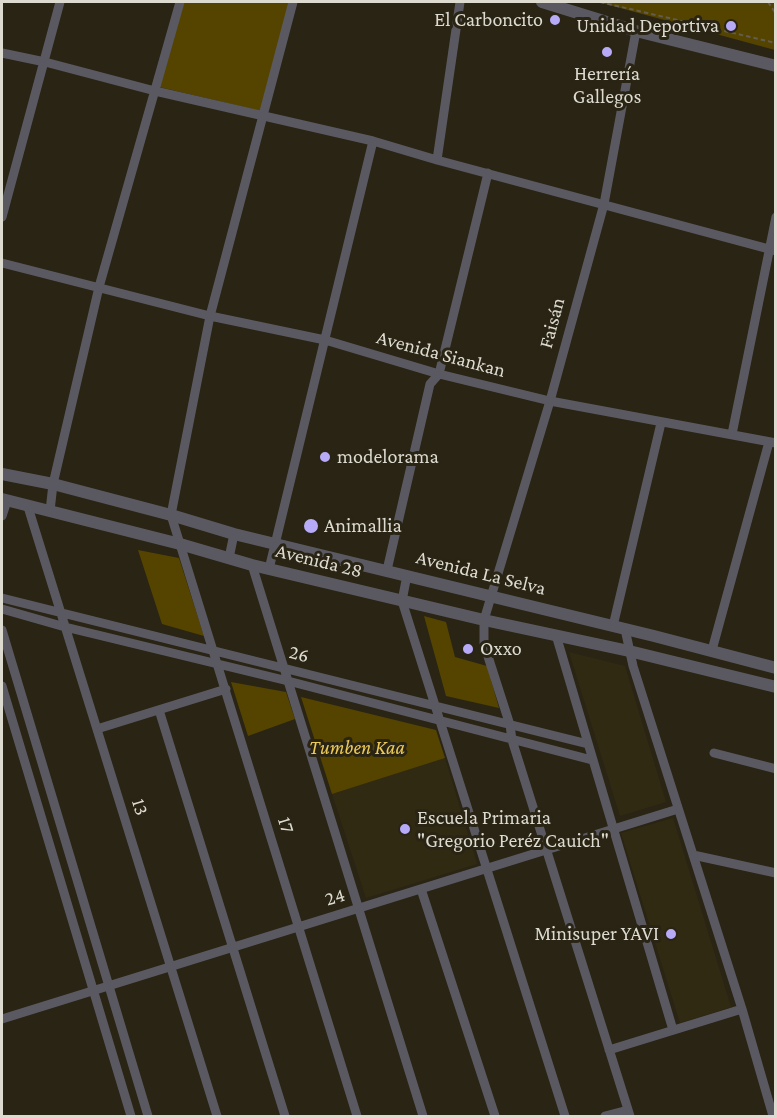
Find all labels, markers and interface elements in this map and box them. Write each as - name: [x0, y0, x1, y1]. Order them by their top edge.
- place label: El Carboncito: [434, 8, 543, 32]
- marker: El Carboncito: [548, 13, 562, 27]
- place label: Unidad Deportiva: [576, 14, 719, 38]
- marker: Unidad Deportiva: [724, 19, 738, 33]
- marker: Herrería Gallegos: [600, 45, 614, 59]
- place label: Herrería Gallegos: [573, 62, 641, 109]
- street label: Faisán: [534, 295, 570, 351]
- street label: Avenida Siankan: [374, 325, 508, 383]
- place label: modelorama: [337, 445, 439, 469]
- marker: modelorama: [318, 450, 332, 464]
- place label: Animallia: [324, 514, 402, 538]
- marker: Animallia: [302, 517, 320, 535]
- street label: Avenida 28: [273, 539, 365, 583]
- street label: Avenida La Selva: [414, 545, 548, 601]
- place label: Oxxo: [480, 637, 522, 661]
- street label: 26: [287, 640, 311, 668]
- marker: Oxxo: [461, 642, 475, 656]
- park label: Tumben Kaa: [309, 736, 405, 760]
- street label: 13: [126, 796, 154, 818]
- place label: Escuela Primaria "Gregorio Peréz Cauich": [417, 806, 609, 853]
- street label: 17: [272, 814, 300, 836]
- marker: Escuela Primaria "Gregorio Peréz Cauich": [398, 822, 412, 836]
- street label: 24: [322, 883, 348, 911]
- place label: Minisuper YAVI: [534, 922, 659, 946]
- marker: Minisuper YAVI: [664, 927, 678, 941]

